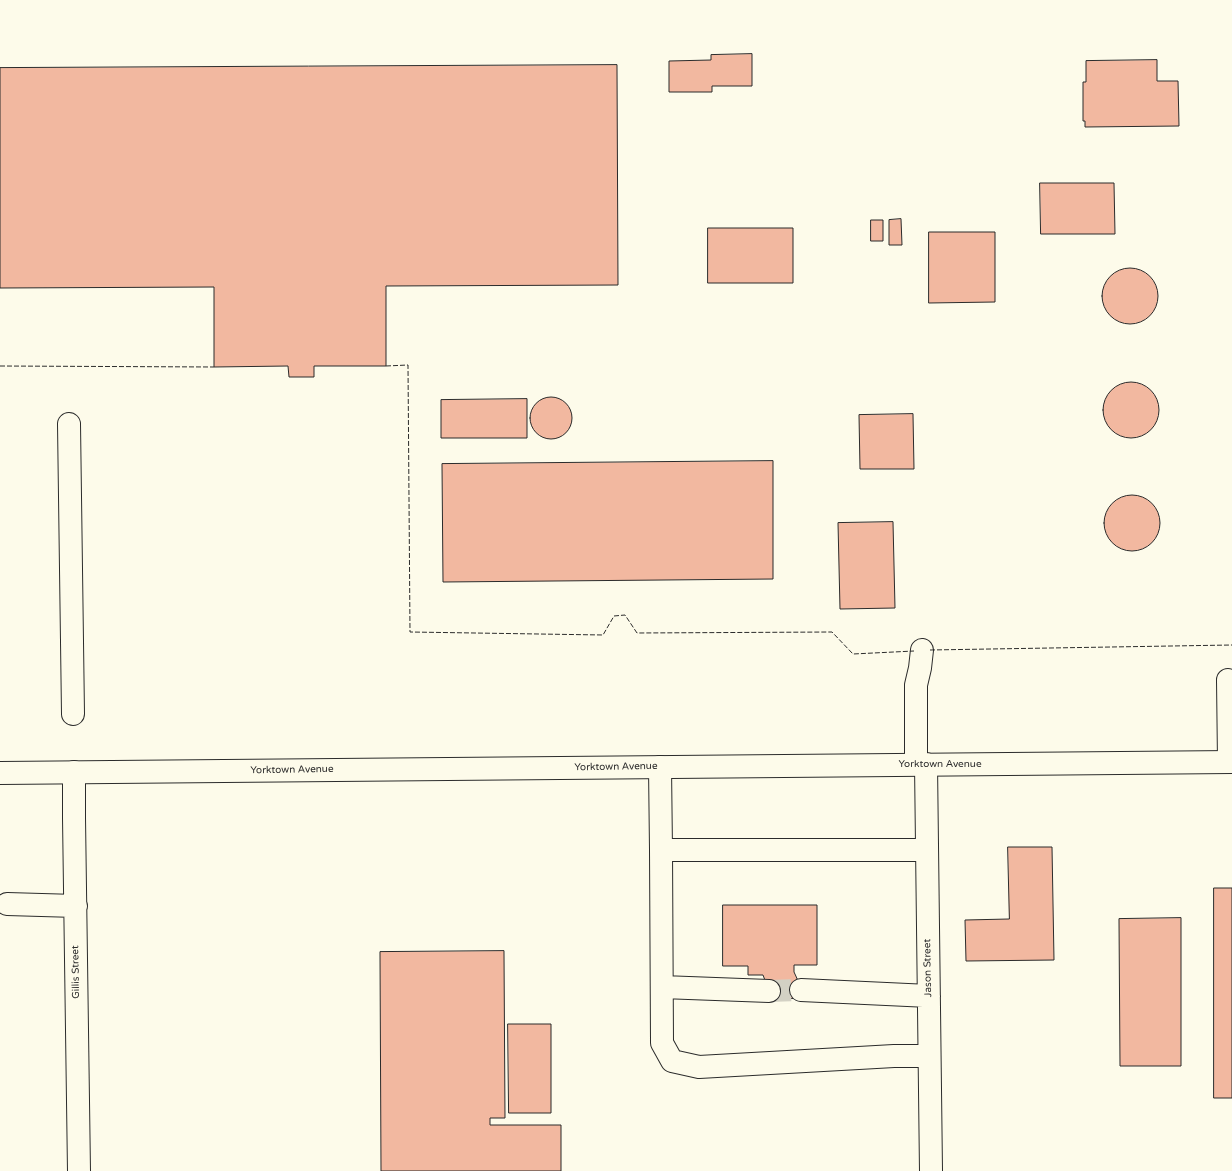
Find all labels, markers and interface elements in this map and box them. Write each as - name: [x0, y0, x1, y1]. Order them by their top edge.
- street label: Yorktown Avenue: [898, 758, 982, 770]
- street label: Yorktown Avenue: [574, 760, 658, 774]
- street label: Yorktown Avenue: [250, 763, 334, 777]
- street label: Jason Street: [921, 939, 935, 997]
- street label: Gillis Street: [70, 945, 82, 999]

